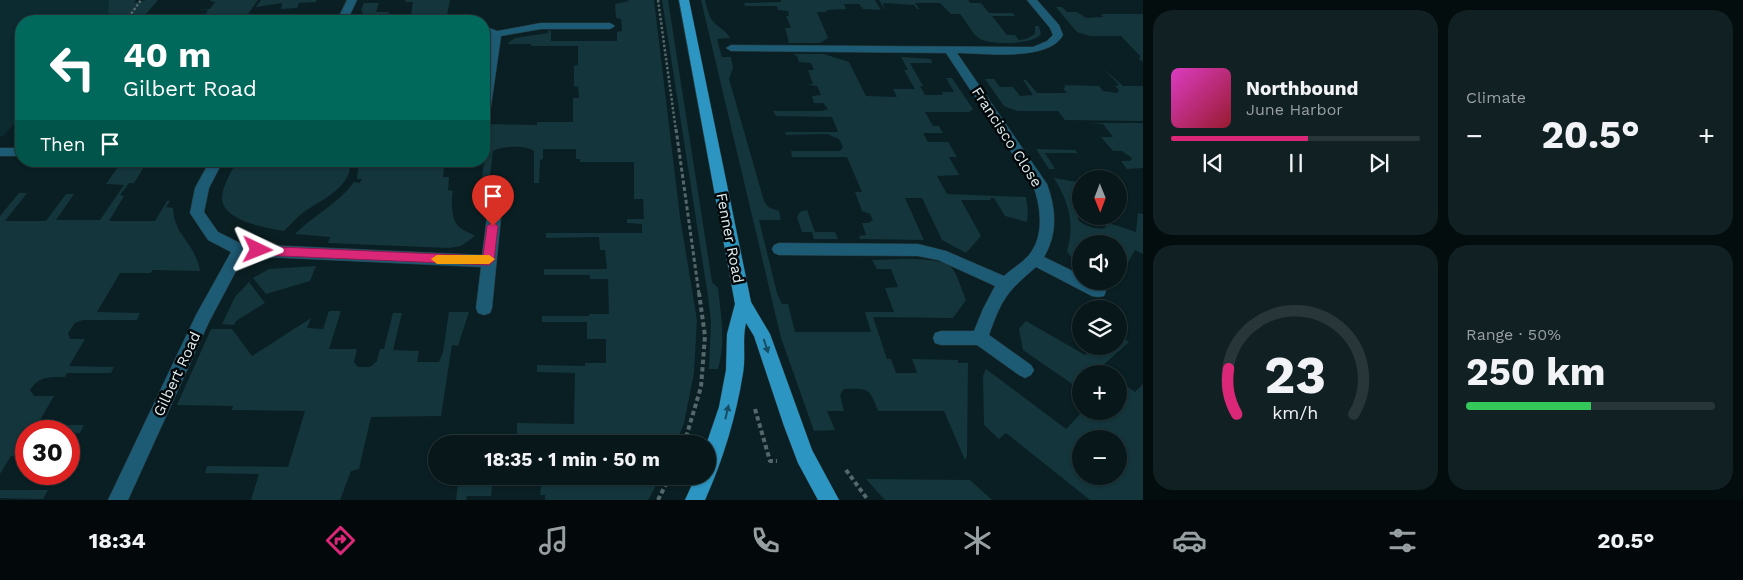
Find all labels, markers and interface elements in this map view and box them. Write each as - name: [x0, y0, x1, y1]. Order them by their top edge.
- text: 40 m: [123, 34, 211, 76]
- icon: left: [40, 35, 105, 100]
- text: Gilbert Road: [123, 76, 257, 101]
- text: Northbound: [1246, 77, 1358, 100]
- street label: Francisco Close: [968, 84, 1046, 190]
- text: Climate: [1466, 88, 1526, 107]
- text: June Harbor: [1246, 100, 1343, 119]
- text: 20.5°: [1541, 113, 1640, 157]
- text: −: [1466, 119, 1483, 152]
- text: +: [1698, 119, 1715, 152]
- icon: arrive: [96, 130, 124, 158]
- text: Then: [40, 133, 86, 156]
- icon: previous: [1199, 149, 1227, 177]
- icon: pause: [1282, 149, 1310, 177]
- icon: next: [1365, 149, 1393, 177]
- north arrow: [1072, 170, 1128, 225]
- map controls: [1072, 170, 1127, 485]
- pin: [472, 175, 514, 226]
- icon: arrive: [479, 182, 507, 210]
- street label: Fenner Road: [712, 191, 748, 285]
- position arrow: [231, 223, 283, 275]
- button: sound: [1072, 235, 1127, 290]
- button: layers: [1072, 300, 1127, 355]
- text: Range · 50%: [1466, 325, 1561, 344]
- street label: Gilbert Road: [150, 329, 204, 419]
- one-way arrow: [763, 339, 770, 354]
- text: 23: [1265, 345, 1326, 406]
- text: 250 km: [1466, 350, 1606, 394]
- button: +: [1072, 365, 1127, 420]
- text: km/h: [1272, 402, 1319, 423]
- one-way arrow: [723, 404, 731, 419]
- speed limit sign: 30: [15, 420, 80, 485]
- button: −: [1072, 430, 1127, 485]
- text: 18:35 · 1 min · 50 m: [484, 448, 660, 471]
- icon: directions: [323, 523, 358, 558]
- icon: music: [536, 523, 571, 558]
- icon: phone: [748, 523, 783, 558]
- icon: climate: [960, 523, 995, 558]
- icon: car: [1172, 523, 1207, 558]
- icon: filters: [1385, 523, 1420, 558]
- text: 18:34: [89, 528, 146, 553]
- text: 20.5°: [1597, 528, 1654, 553]

